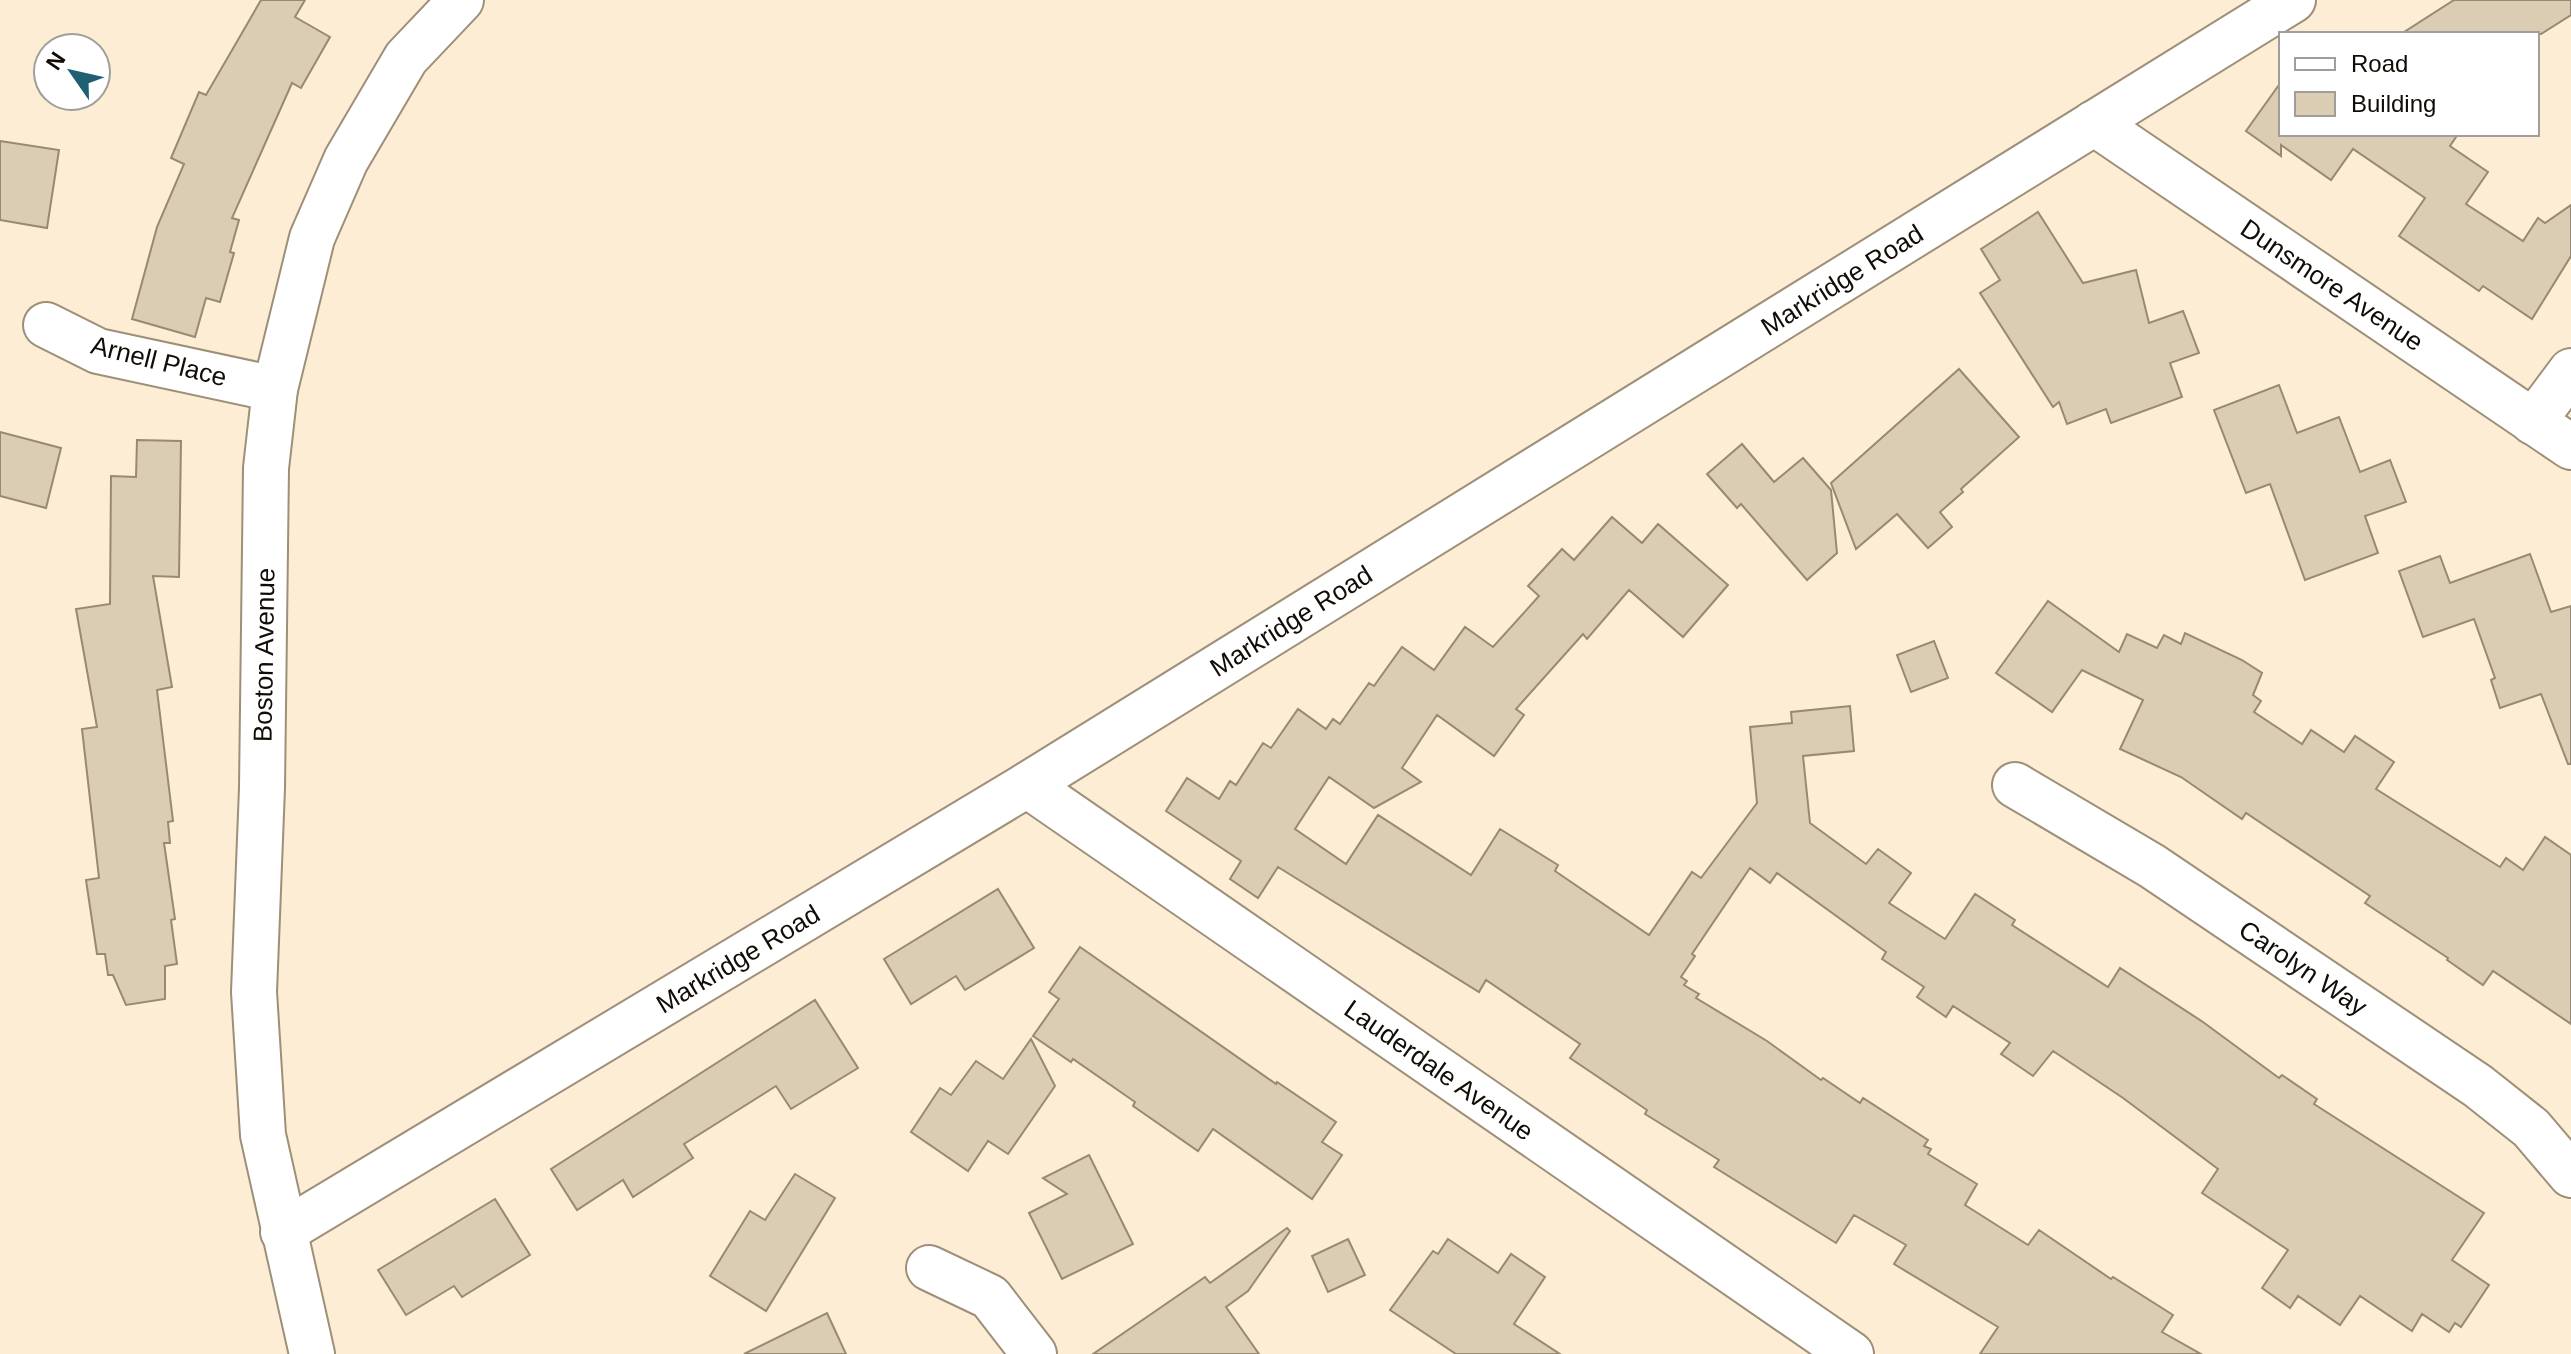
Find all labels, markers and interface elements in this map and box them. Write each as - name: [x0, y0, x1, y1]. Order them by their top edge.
- north arrow: [32, 32, 112, 112]
- legend: [2279, 32, 2539, 136]
- text: N: [41, 48, 71, 75]
- text: Road: [2351, 50, 2408, 77]
- text: Building: [2351, 90, 2436, 117]
- street label: Dunsmore Avenue: [2235, 213, 2429, 357]
- street label: Markridge Road: [1756, 218, 1928, 342]
- street label: Arnell Place: [88, 330, 230, 392]
- street label: Markridge Road: [1205, 559, 1377, 683]
- street label: Boston Avenue: [247, 568, 281, 742]
- street label: Markridge Road: [651, 899, 825, 1019]
- street label: Carolyn Way: [2233, 914, 2373, 1022]
- street label: Lauderdale Avenue: [1339, 994, 1539, 1146]

